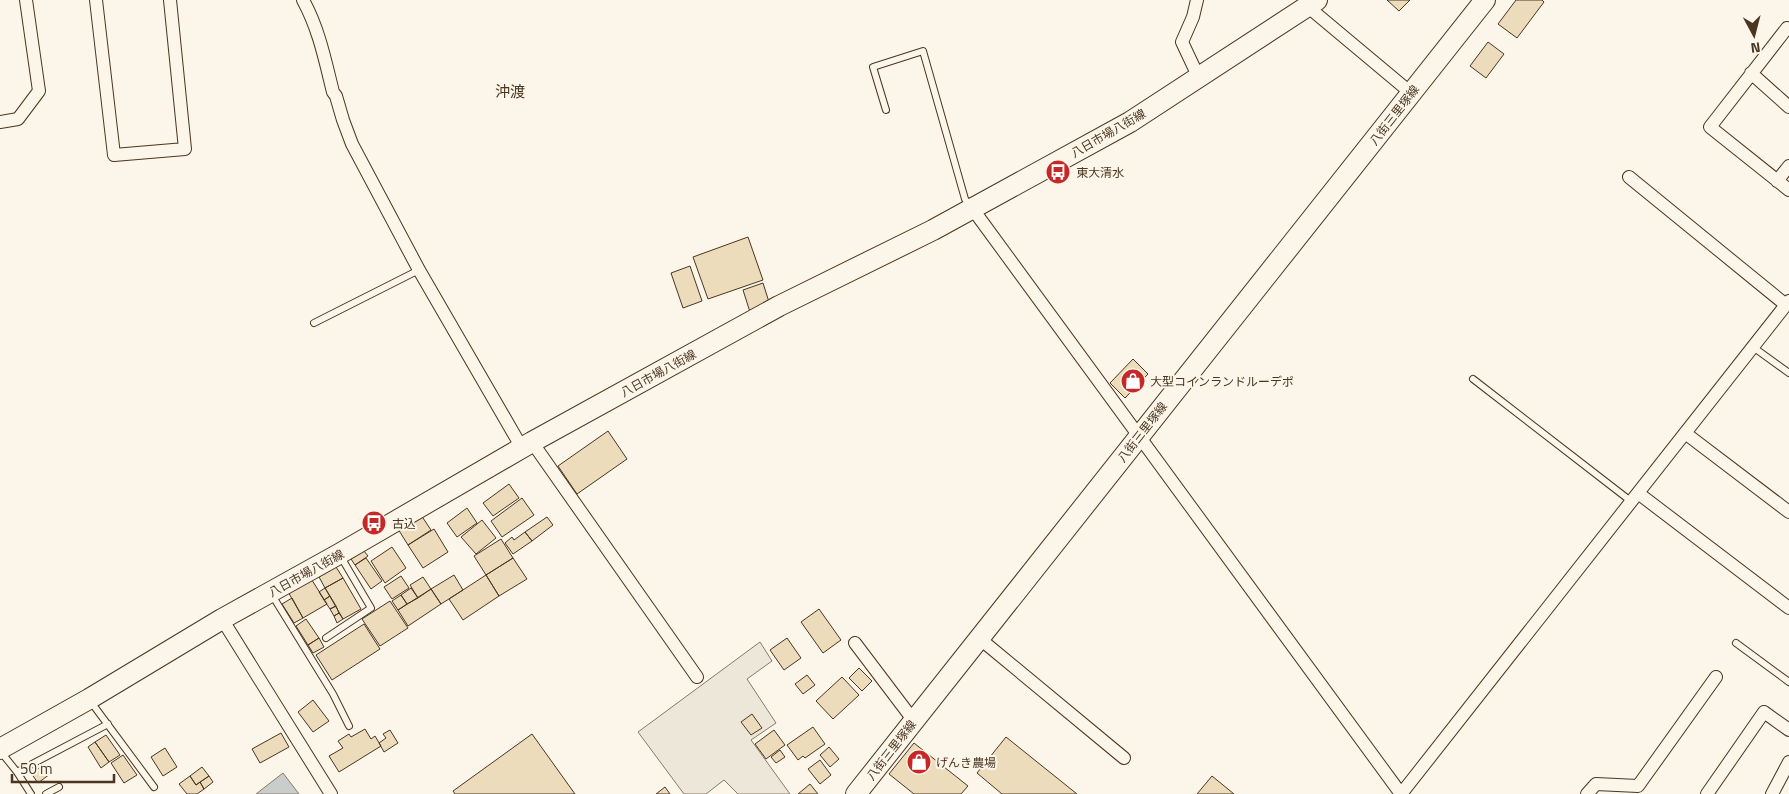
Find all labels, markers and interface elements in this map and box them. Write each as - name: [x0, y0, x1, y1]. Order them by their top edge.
- north arrow: [1729, 10, 1779, 60]
- text: N: [1750, 37, 1762, 59]
- district label: 沖渡: [495, 80, 525, 103]
- street label: 八街三里塚線: [1364, 81, 1424, 149]
- street label: 八日市場八街線: [1067, 104, 1149, 162]
- bus stop icon: 東大清水: [1045, 159, 1071, 185]
- place label: 東大清水: [1076, 163, 1124, 182]
- street label: 八日市場八街線: [617, 344, 699, 402]
- shop icon: 大型コインランドルーデポ: [1120, 368, 1146, 394]
- place label: 大型コインランドルーデポ: [1150, 372, 1294, 391]
- street label: 八街三里塚線: [1112, 398, 1172, 466]
- bus stop icon: 古込: [361, 510, 387, 536]
- place label: 古込: [392, 514, 416, 533]
- street label: 八日市場八街線: [265, 544, 347, 602]
- street label: 八街三里塚線: [861, 716, 921, 784]
- shop icon: げんき農場: [906, 749, 932, 775]
- scale bar: [12, 752, 115, 784]
- place label: げんき農場: [936, 753, 996, 772]
- text: 50 m: [20, 757, 53, 780]

